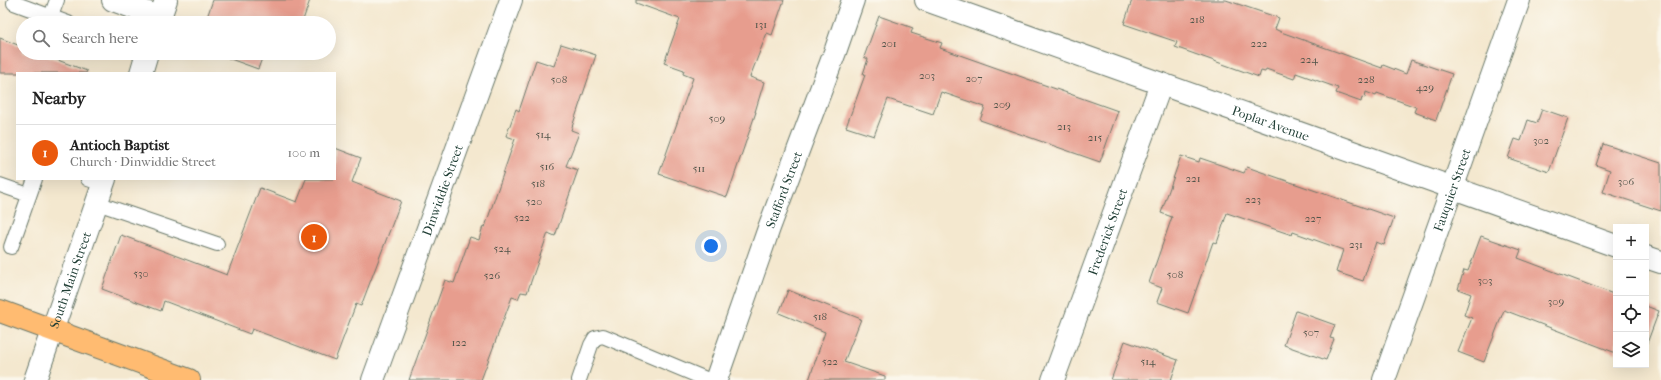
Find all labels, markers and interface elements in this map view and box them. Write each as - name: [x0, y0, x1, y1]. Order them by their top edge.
- house number: 218: [1189, 13, 1205, 26]
- search box: [16, 16, 336, 60]
- house number: 131: [755, 18, 767, 31]
- icon: search: [30, 27, 52, 49]
- text: Search here: [62, 29, 138, 47]
- house number: 201: [881, 37, 897, 50]
- house number: 222: [1251, 37, 1268, 50]
- house number: 224: [1300, 53, 1318, 66]
- house number: 203: [919, 69, 935, 82]
- house number: 207: [965, 72, 983, 85]
- house number: 508: [551, 73, 567, 86]
- house number: 228: [1358, 73, 1374, 86]
- house number: 429: [1416, 81, 1434, 94]
- text: Nearby: [32, 88, 86, 108]
- house number: 209: [993, 98, 1011, 111]
- street label: Poplar Avenue: [1230, 103, 1312, 144]
- house number: 509: [709, 112, 726, 125]
- house number: 213: [1057, 120, 1071, 133]
- house number: 514: [535, 128, 551, 141]
- house number: 215: [1088, 131, 1102, 144]
- house number: 302: [1533, 134, 1549, 147]
- text: Antioch Baptist: [70, 136, 169, 154]
- street label: Dinwiddie Street: [419, 142, 466, 238]
- text: 1: [43, 145, 47, 160]
- text: 100 m: [287, 145, 320, 160]
- street label: Fauquier Street: [1430, 146, 1474, 233]
- street label: Stafford Street: [763, 149, 805, 230]
- text: Church · Dinwiddie Street: [70, 154, 216, 169]
- house number: 516: [540, 160, 554, 173]
- house number: 511: [693, 162, 705, 175]
- house number: 221: [1185, 172, 1201, 185]
- house number: 306: [1618, 175, 1634, 188]
- house number: 518: [531, 177, 545, 190]
- street label: Frederick Street: [1085, 186, 1130, 277]
- house number: 223: [1245, 193, 1261, 206]
- house number: 520: [526, 195, 542, 208]
- house number: 522: [514, 211, 530, 224]
- house number: 227: [1305, 212, 1321, 225]
- pin: 1: [301, 222, 327, 252]
- map controls: [1613, 224, 1649, 368]
- button: +: [1613, 224, 1649, 260]
- street label: South Main Street: [47, 229, 94, 331]
- your location: [701, 236, 721, 256]
- house number: 231: [1349, 238, 1363, 251]
- house number: 524: [494, 242, 511, 255]
- button: −: [1613, 260, 1649, 296]
- house number: 530: [133, 267, 149, 280]
- house number: 508: [1167, 268, 1183, 281]
- house number: 526: [484, 269, 500, 282]
- house number: 303: [1477, 274, 1493, 287]
- house number: 309: [1548, 295, 1564, 308]
- button: locate: [1613, 296, 1649, 332]
- house number: 518: [813, 310, 827, 323]
- house number: 507: [1303, 326, 1319, 339]
- button: layers: [1613, 332, 1649, 368]
- house number: 122: [451, 336, 467, 349]
- house number: 522: [822, 355, 838, 368]
- house number: 514: [1140, 355, 1156, 368]

